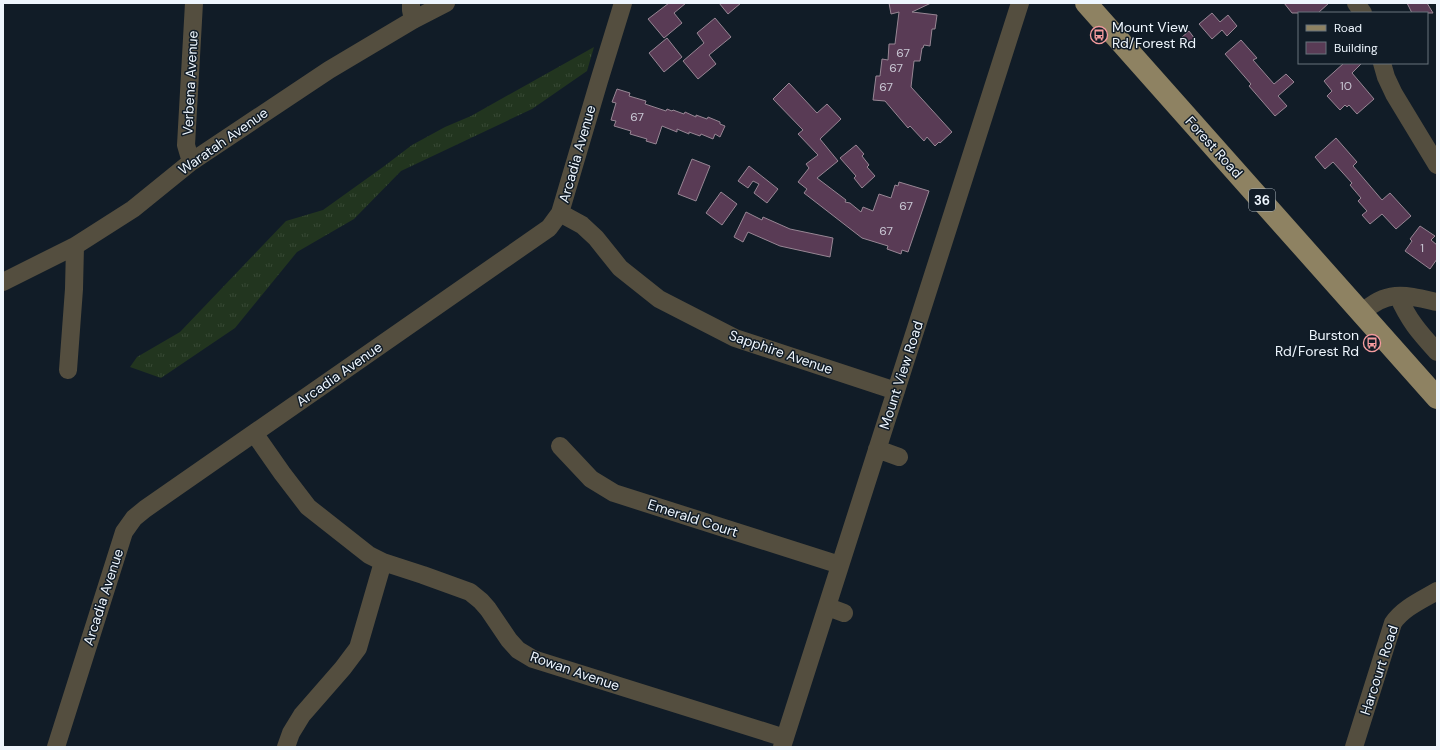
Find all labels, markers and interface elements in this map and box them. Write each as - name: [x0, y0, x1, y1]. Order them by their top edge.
- legend: [1298, 12, 1428, 64]
- place label: Mount View Rd/Forest Rd: [1112, 18, 1196, 52]
- text: Road: [1334, 20, 1362, 36]
- bus stop icon: Mount View Rd/Forest Rd: [1089, 25, 1109, 45]
- street label: Verbena Avenue: [178, 30, 202, 136]
- text: Building: [1334, 40, 1378, 56]
- house number: 67: [896, 45, 910, 61]
- house number: 67: [889, 60, 903, 76]
- house number: 10: [1340, 78, 1352, 94]
- house number: 67: [879, 79, 893, 95]
- street label: Waratah Avenue: [175, 103, 271, 179]
- street label: Arcadia Avenue: [554, 103, 600, 205]
- house number: 67: [630, 109, 644, 125]
- street label: Forest Road: [1182, 112, 1246, 182]
- road number: 36: [1249, 189, 1275, 211]
- house number: 67: [899, 198, 913, 214]
- house number: 67: [879, 223, 893, 239]
- house number: 1: [1420, 240, 1424, 256]
- street label: Mount View Road: [875, 319, 927, 431]
- street label: Sapphire Avenue: [727, 326, 835, 378]
- place label: Burston Rd/Forest Rd: [1275, 326, 1359, 360]
- bus stop icon: Burston Rd/Forest Rd: [1362, 333, 1382, 353]
- street label: Arcadia Avenue: [293, 338, 386, 410]
- street label: Emerald Court: [646, 495, 740, 541]
- street label: Arcadia Avenue: [79, 546, 127, 648]
- street label: Harcourt Road: [1356, 623, 1402, 717]
- street label: Rowan Avenue: [528, 647, 622, 695]

